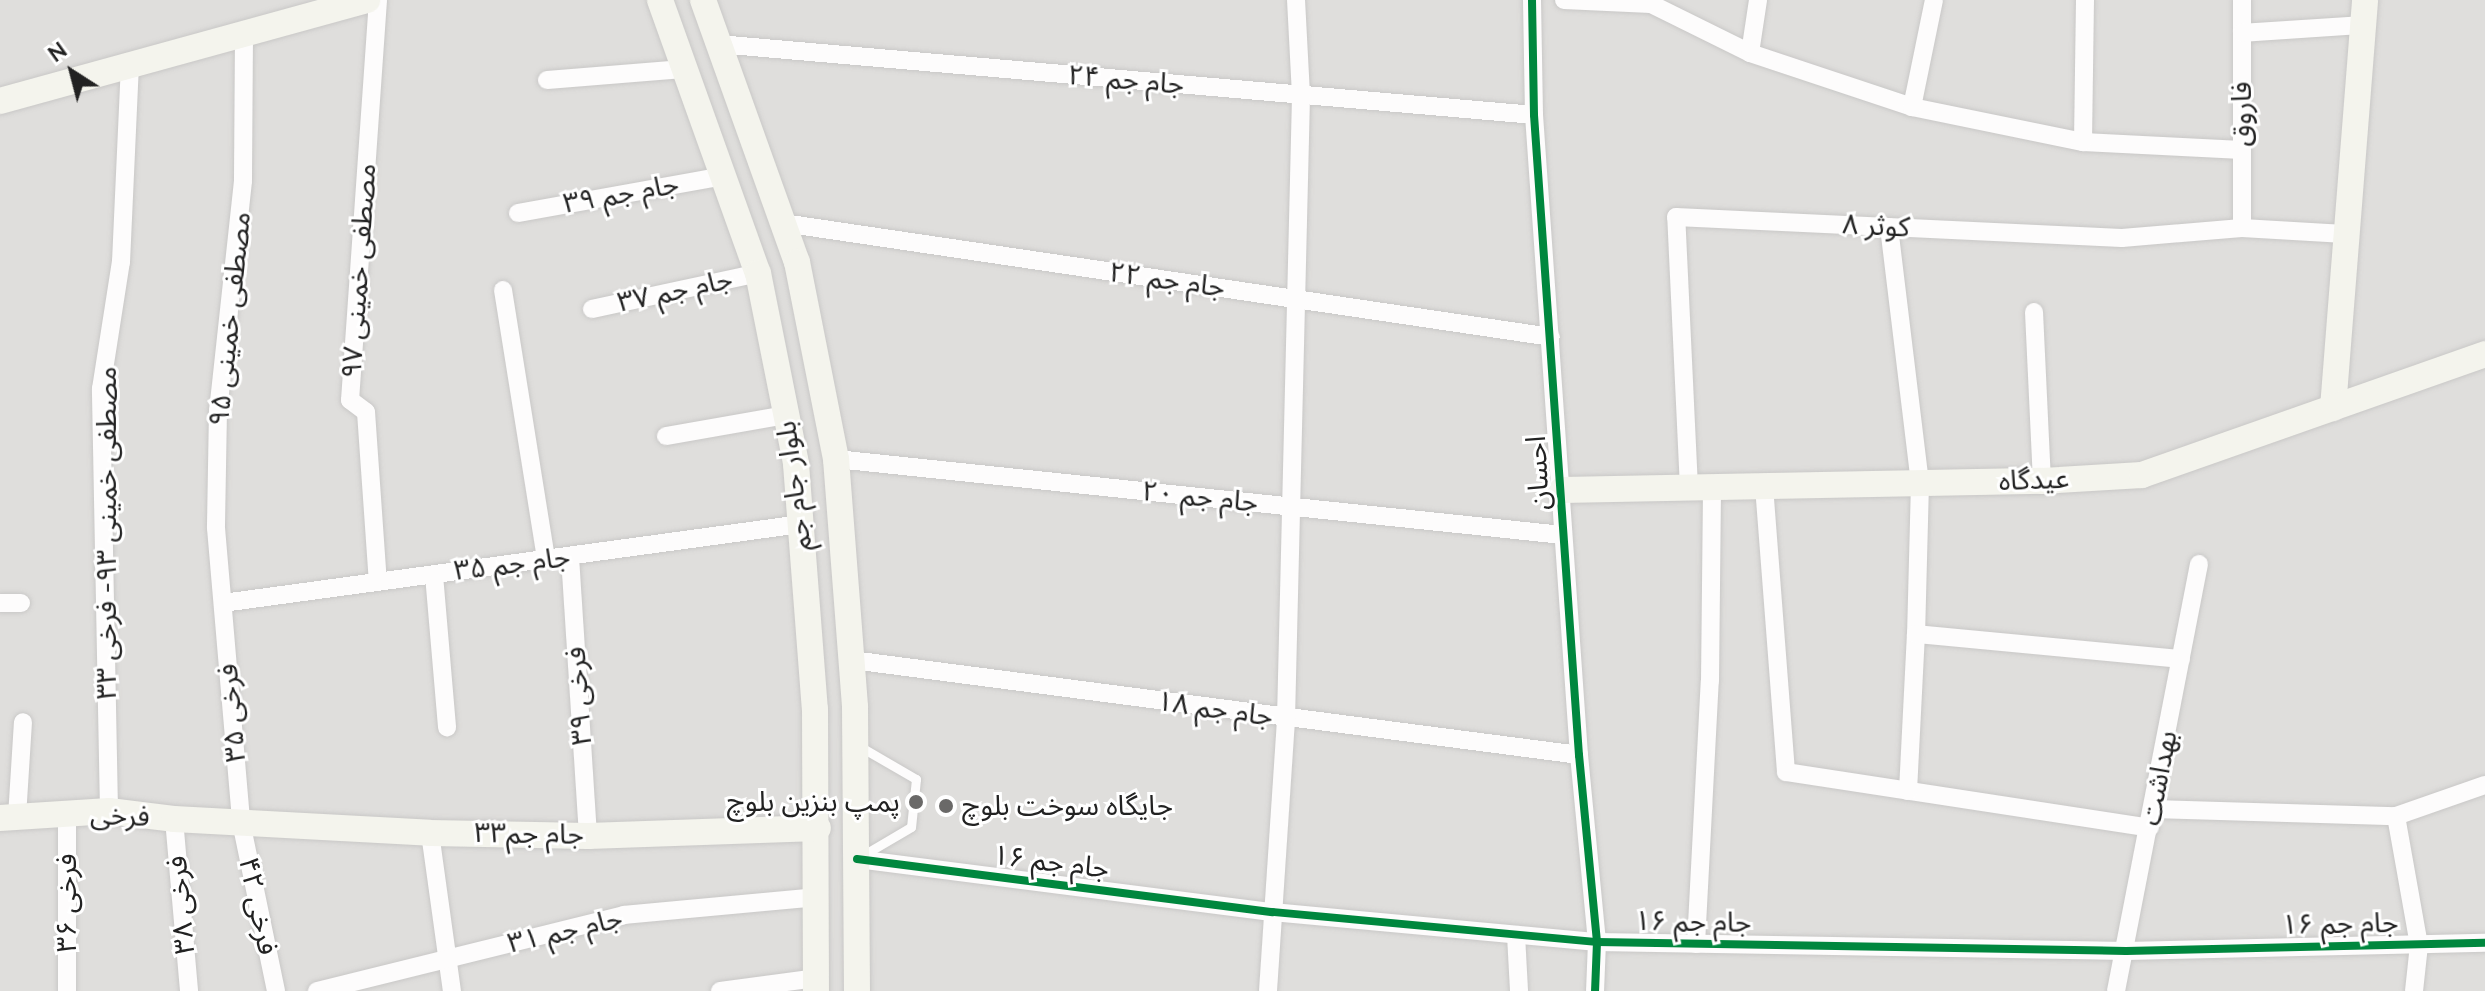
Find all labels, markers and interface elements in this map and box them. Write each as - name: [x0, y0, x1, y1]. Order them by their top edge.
- north arrow: [32, 32, 112, 112]
- text: N: [42, 36, 73, 70]
- street label: جام جم ۲۴: [1066, 58, 1186, 102]
- street label: فاروق: [2225, 81, 2259, 147]
- street label: مصطفی خمینی ۹۷: [335, 162, 383, 380]
- street label: جام جم ۳۹: [561, 167, 681, 221]
- street label: کوثر ۸: [1841, 207, 1911, 245]
- street label: مصطفی خمینی ۹۵: [202, 210, 258, 428]
- street label: جام جم ۲۲: [1107, 255, 1227, 305]
- street label: جام جم ۳۷: [614, 262, 736, 320]
- street label: مصطفی خمینی ۹۳- فرخی ۳۳: [90, 366, 124, 700]
- street label: بلوار جام جم: [769, 419, 819, 553]
- street label: احسان: [1519, 435, 1557, 511]
- street label: عیدگاه: [1998, 462, 2070, 498]
- street label: جام جم ۲۰: [1140, 474, 1260, 520]
- street label: جام جم ۳۵: [452, 540, 572, 588]
- street label: فرخی ۳۹: [559, 646, 599, 746]
- street label: فرخی ۳۵: [211, 662, 253, 764]
- street label: جام جم ۱۸: [1155, 684, 1275, 734]
- street label: بهداشت: [2133, 728, 2185, 828]
- place label: پمپ بنزین بلوچ: [727, 785, 900, 819]
- place label: جایگاه سوخت بلوچ: [962, 789, 1173, 823]
- marker: پمپ بنزین بلوچ: [907, 793, 925, 811]
- marker: جایگاه سوخت بلوچ: [937, 797, 955, 815]
- street label: فرخی: [90, 798, 150, 834]
- street label: جام جم۳۳: [474, 816, 584, 852]
- street label: جام جم ۱۶: [991, 838, 1111, 886]
- street label: فرخی ۳۶: [50, 854, 84, 952]
- street label: فرخی ۳۸: [160, 854, 202, 956]
- street label: فرخی ۴۲: [231, 854, 285, 958]
- street label: جام جم ۳۱: [504, 901, 626, 961]
- street label: جام جم ۱۶: [1634, 904, 1752, 940]
- street label: جام جم ۱۶: [2281, 906, 2399, 942]

